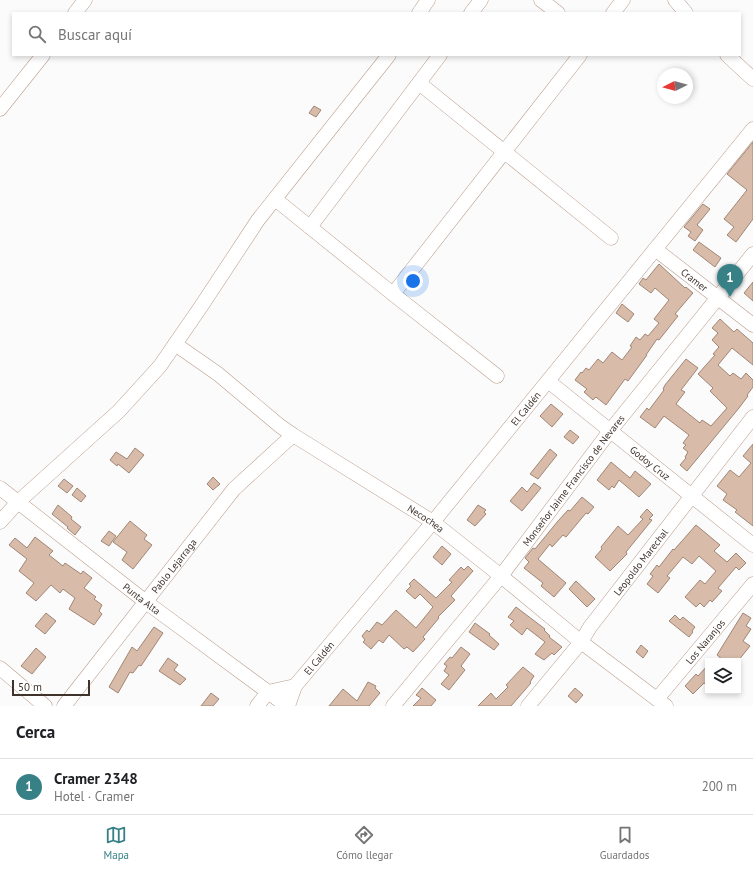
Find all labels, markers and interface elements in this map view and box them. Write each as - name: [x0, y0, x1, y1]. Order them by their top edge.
- search box: [12, 12, 741, 56]
- icon: search: [26, 23, 48, 45]
- text: Buscar aquí: [58, 25, 132, 44]
- north arrow: [657, 68, 693, 104]
- pin: 1: [717, 264, 743, 297]
- street label: Cramer: [678, 266, 711, 295]
- your location: [403, 271, 423, 291]
- street label: El Caldén: [508, 389, 544, 428]
- street label: Monseñor Jaime Francisco de Nevares: [520, 412, 628, 549]
- street label: Godoy Cruz: [627, 443, 673, 483]
- street label: Necochea: [405, 502, 447, 535]
- street label: Leopoldo Marechal: [611, 526, 671, 598]
- street label: Pablo Lejarraga: [149, 536, 200, 596]
- street label: Punta Alta: [120, 581, 163, 618]
- street label: Los Naranjos: [683, 617, 728, 667]
- street label: El Caldén: [301, 639, 337, 678]
- map controls: [705, 658, 741, 694]
- button: layers: [705, 658, 741, 694]
- scale bar: [12, 678, 90, 697]
- text: 50 m: [18, 680, 42, 694]
- text: Cerca: [16, 721, 55, 743]
- text: Cramer 2348: [54, 769, 138, 788]
- text: 1: [25, 778, 33, 795]
- text: 200 m: [702, 778, 737, 795]
- text: Hotel · Cramer: [54, 788, 134, 805]
- tab: Mapa: [104, 824, 129, 862]
- tab: Cómo llegar: [336, 824, 393, 862]
- tab: Guardados: [600, 824, 649, 862]

